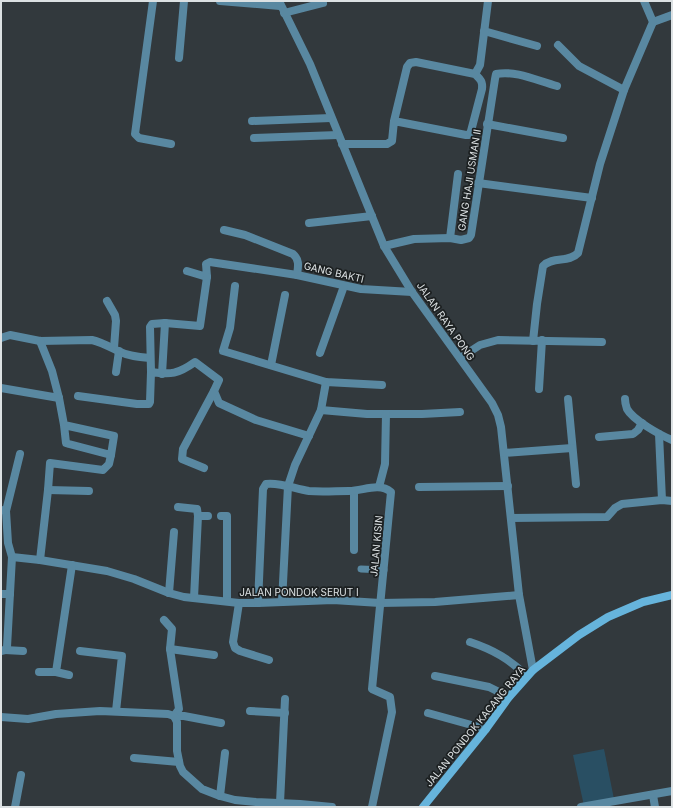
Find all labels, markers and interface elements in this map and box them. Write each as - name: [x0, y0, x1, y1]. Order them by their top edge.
- street label: GANG HAJI USMAN II: [455, 128, 483, 232]
- street label: GANG BAKTI: [303, 259, 365, 285]
- street label: JALAN RAYA PONG: [414, 280, 478, 362]
- street label: JALAN KISIN: [367, 515, 385, 577]
- street label: JALAN PONDOK SERUT I: [239, 586, 359, 598]
- street label: JALAN PONDOK KACANG RAYA: [423, 663, 528, 789]

